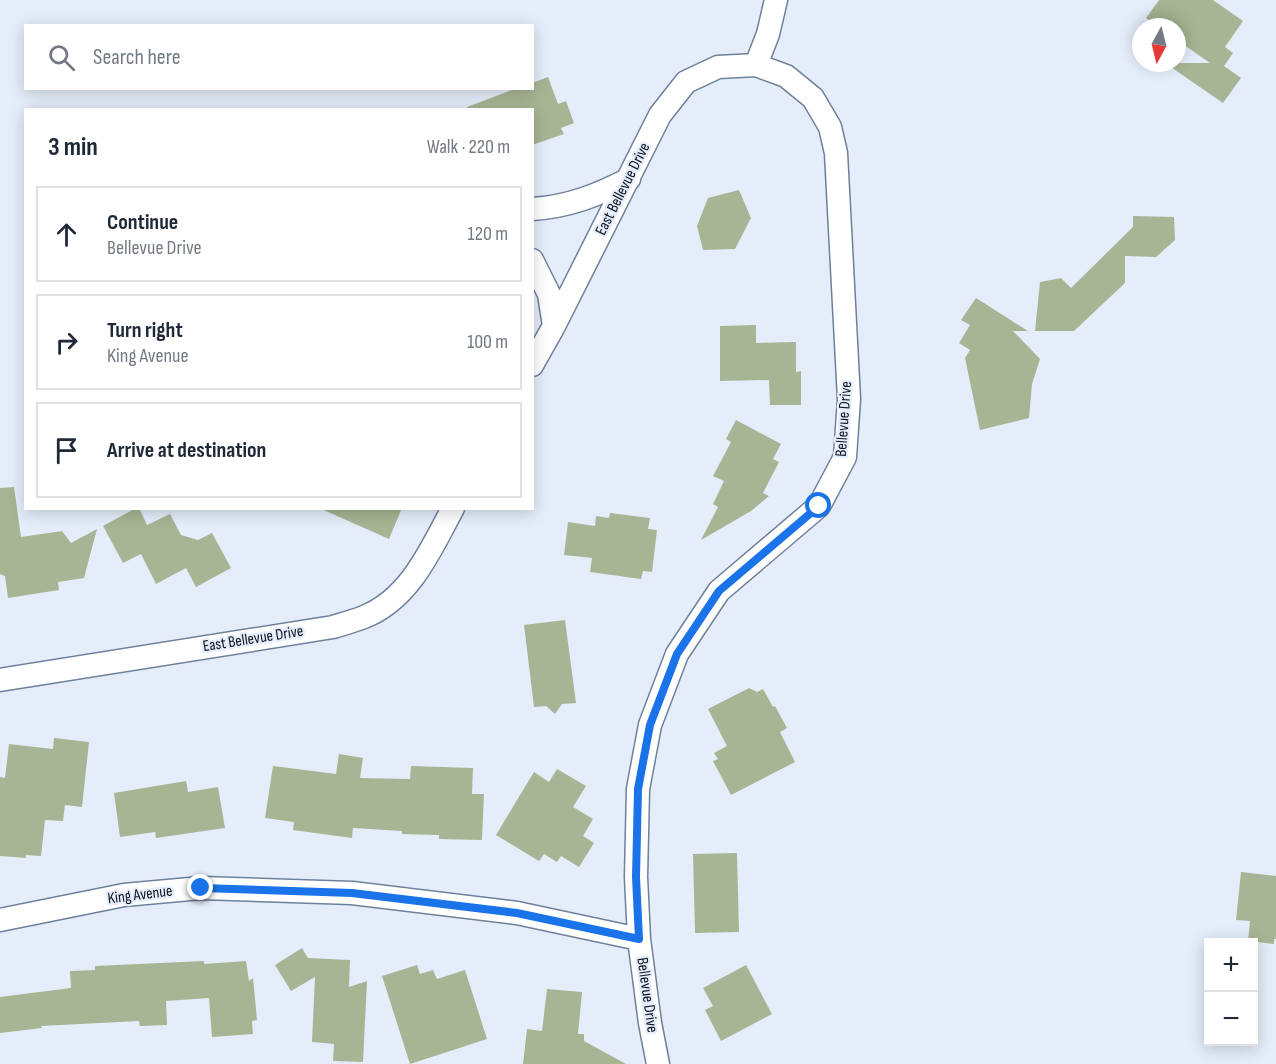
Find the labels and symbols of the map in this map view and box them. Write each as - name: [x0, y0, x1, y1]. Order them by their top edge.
- north arrow: [1132, 18, 1186, 72]
- street label: East Bellevue Drive: [592, 140, 654, 238]
- street label: Bellevue Drive: [832, 381, 856, 457]
- route start: [805, 492, 831, 518]
- street label: East Bellevue Drive: [201, 622, 305, 656]
- route end: [187, 874, 213, 900]
- street label: King Avenue: [107, 882, 173, 908]
- street label: Bellevue Drive: [632, 956, 662, 1034]

